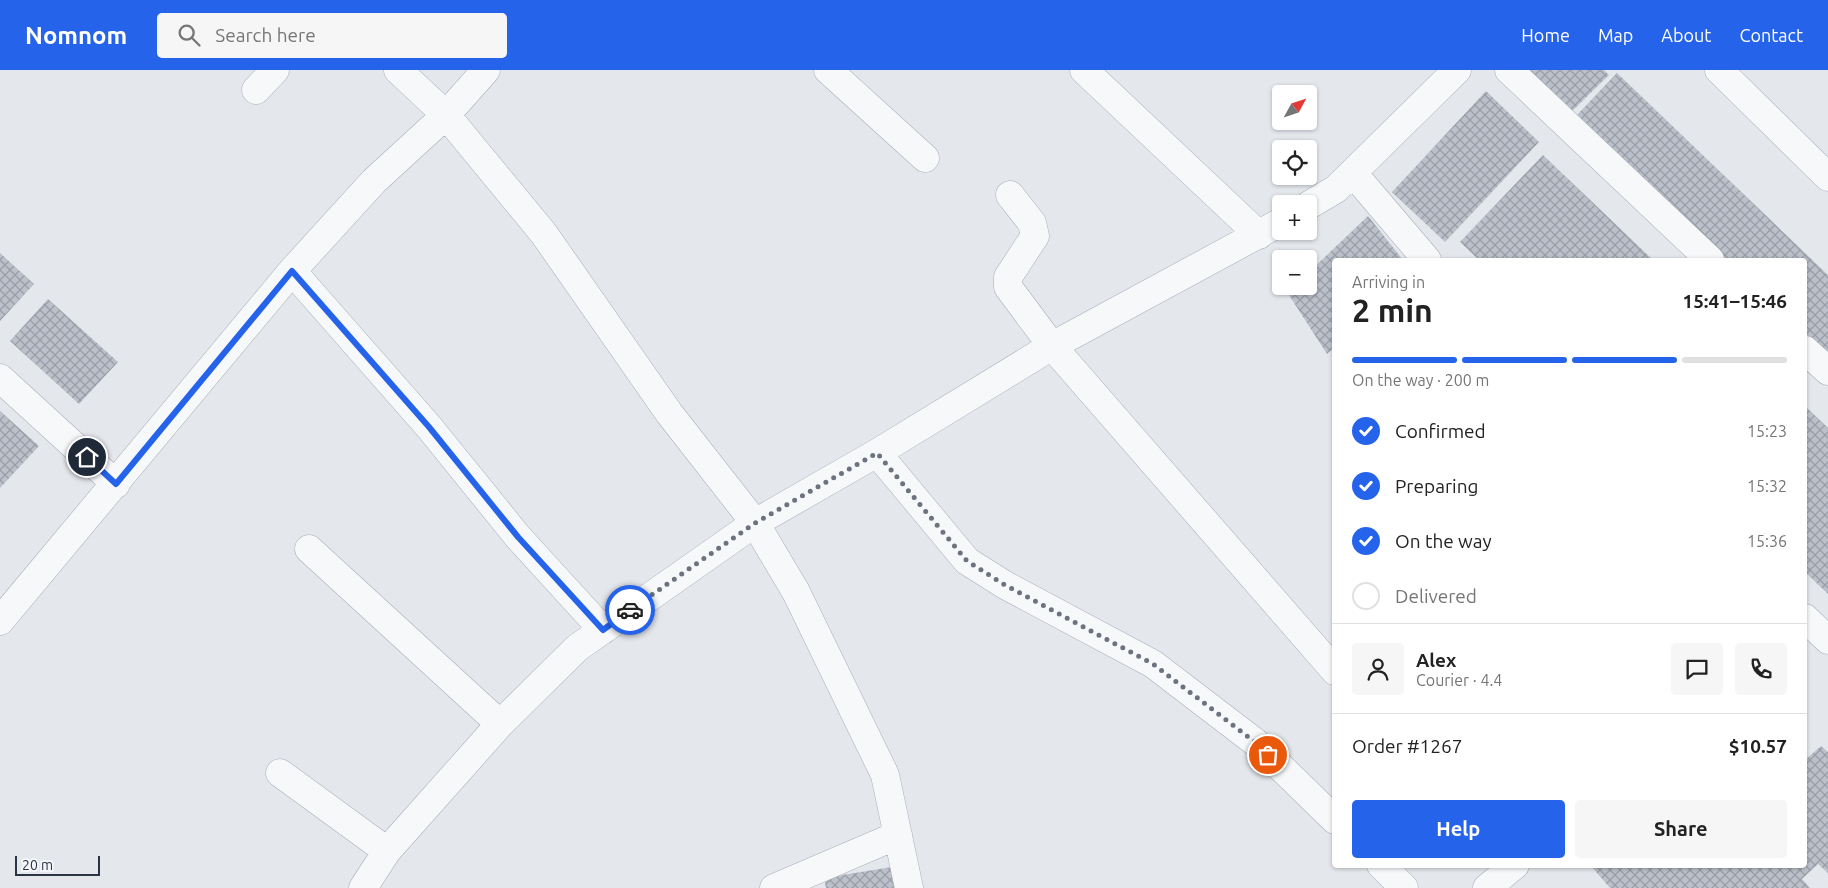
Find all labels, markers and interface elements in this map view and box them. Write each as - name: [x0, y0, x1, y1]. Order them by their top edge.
- search box: [157, 13, 507, 58]
- icon: search: [175, 21, 203, 49]
- text: Nomnom: [25, 22, 127, 49]
- text: Search here: [215, 24, 316, 46]
- text: Home: [1521, 25, 1570, 45]
- text: Map: [1598, 25, 1633, 45]
- text: About: [1661, 25, 1711, 45]
- text: Contact: [1739, 25, 1803, 45]
- north arrow: [1272, 85, 1318, 130]
- map controls: [1272, 85, 1317, 295]
- button: locate: [1272, 140, 1317, 185]
- button: +: [1272, 195, 1317, 240]
- button: −: [1272, 250, 1317, 295]
- text: Arriving in: [1352, 273, 1425, 291]
- text: 15:41–15:46: [1682, 290, 1787, 312]
- text: 2 min: [1352, 292, 1433, 328]
- text: On the way · 200 m: [1352, 371, 1489, 389]
- icon: check: [1352, 417, 1380, 445]
- text: Confirmed: [1395, 420, 1486, 442]
- text: 15:23: [1747, 422, 1787, 440]
- pin: [66, 436, 108, 478]
- icon: home: [73, 443, 101, 471]
- icon: check: [1352, 472, 1380, 500]
- text: Preparing: [1395, 475, 1479, 497]
- text: 15:32: [1747, 477, 1787, 495]
- icon: check: [1352, 527, 1380, 555]
- text: On the way: [1395, 530, 1492, 552]
- text: 15:36: [1747, 532, 1787, 550]
- courier: [605, 585, 655, 635]
- text: Delivered: [1395, 585, 1477, 607]
- icon: car: [616, 596, 644, 624]
- button: person: [1352, 643, 1404, 695]
- button: chat: [1671, 643, 1723, 695]
- button: phone: [1735, 643, 1787, 695]
- text: Alex: [1416, 649, 1456, 671]
- text: Courier · 4.4: [1416, 671, 1502, 689]
- pin: [1247, 734, 1289, 776]
- text: Order #1267: [1352, 735, 1462, 757]
- text: $10.57: [1729, 735, 1787, 757]
- icon: bag: [1254, 741, 1282, 769]
- button: Help: [1352, 800, 1565, 858]
- button: Share: [1575, 800, 1787, 858]
- scale bar: [15, 853, 100, 876]
- text: 20 m: [22, 857, 53, 873]

